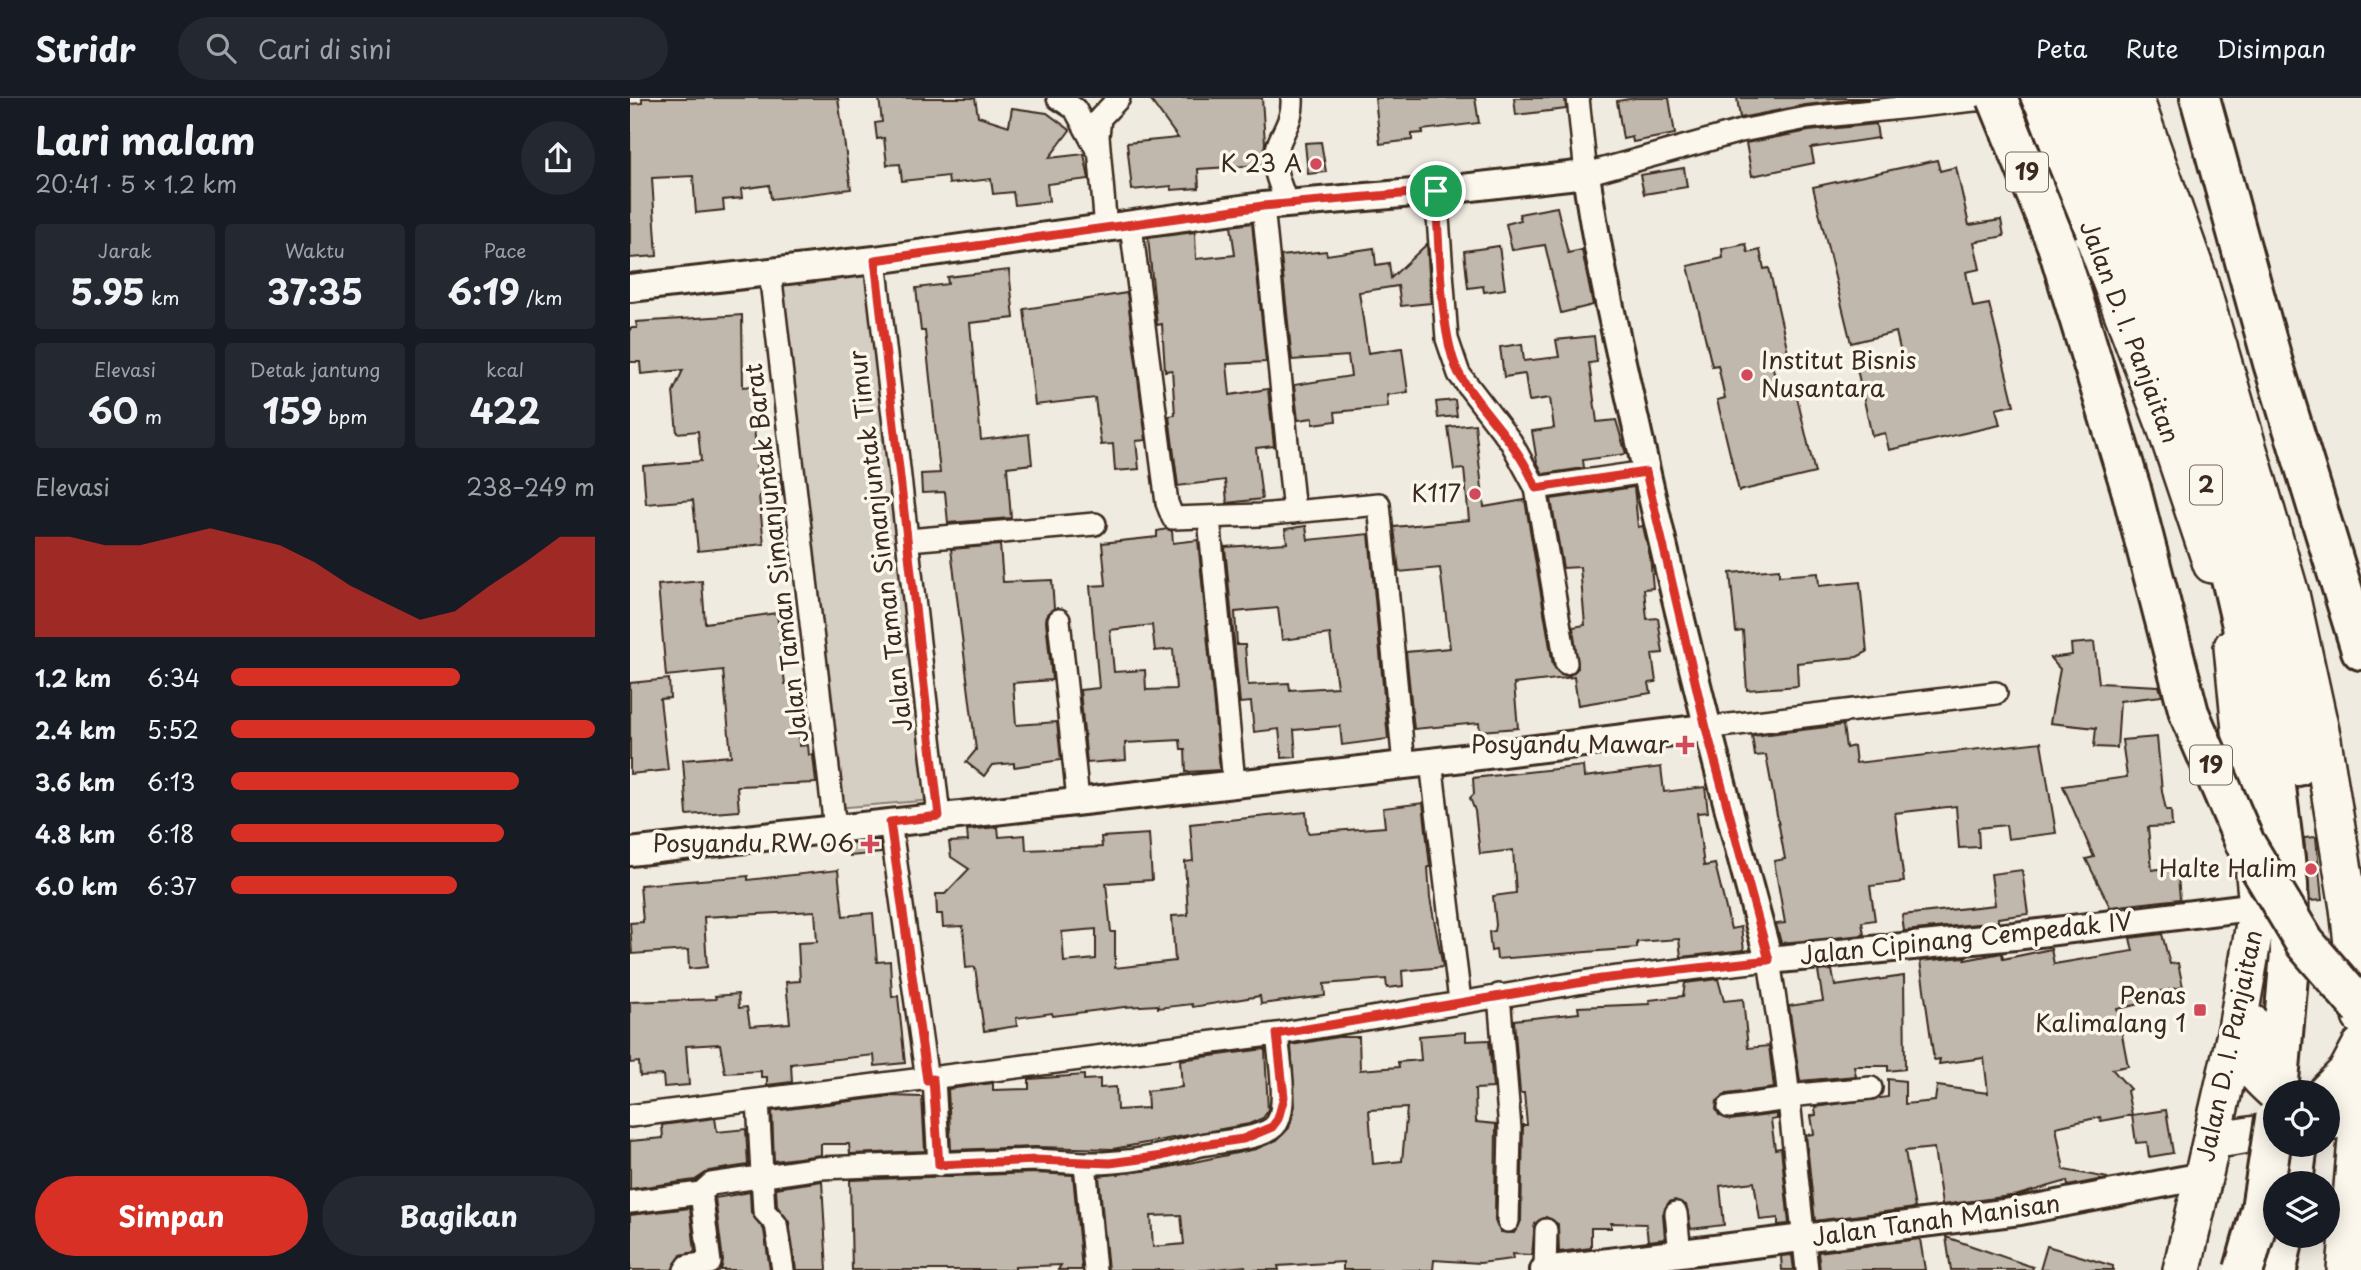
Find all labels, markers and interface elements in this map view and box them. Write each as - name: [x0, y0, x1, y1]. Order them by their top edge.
- search box: [178, 17, 668, 80]
- text: Stridr: [35, 23, 136, 73]
- icon: search: [202, 29, 240, 67]
- text: Cari di sini: [258, 29, 392, 68]
- text: Peta: [2036, 30, 2088, 66]
- text: Rute: [2126, 30, 2178, 66]
- text: Disimpan: [2216, 30, 2326, 66]
- text: Lari malam: [35, 111, 256, 168]
- button: share: [521, 121, 595, 195]
- place label: K 23 A: [1220, 144, 1302, 180]
- road number: 19: [2006, 152, 2048, 192]
- marker: K 23 A: [1308, 156, 1324, 172]
- pin: [1406, 161, 1466, 221]
- text: 20:41 · 5 × 1.2 km: [35, 166, 237, 201]
- icon: arrive: [1417, 172, 1455, 210]
- street label: Jalan D. I. Panjaitan: [2072, 215, 2190, 448]
- text: Jarak: [98, 236, 152, 264]
- text: Waktu: [285, 236, 345, 264]
- text: Pace: [484, 236, 526, 264]
- text: 5.95: [70, 264, 145, 317]
- text: 37:35: [267, 264, 363, 317]
- text: 6:19: [447, 264, 520, 317]
- text: km: [145, 283, 180, 311]
- text: /km: [520, 283, 563, 311]
- place label: Institut Bisnis Nusantara: [1761, 341, 1917, 405]
- street label: Jalan Taman Simanjuntak Timur: [838, 348, 920, 734]
- text: Elevasi: [94, 355, 156, 383]
- text: Detak jantung: [250, 355, 380, 383]
- text: kcal: [486, 355, 524, 383]
- street label: Jalan Taman Simanjuntak Barat: [734, 361, 816, 745]
- marker: Institut Bisnis Nusantara: [1739, 367, 1755, 383]
- text: 60: [88, 383, 139, 436]
- text: 159: [262, 383, 322, 436]
- text: 422: [470, 383, 540, 436]
- text: m: [139, 402, 162, 430]
- text: bpm: [322, 402, 368, 430]
- road number: 2: [2190, 466, 2222, 504]
- text: Elevasi: [35, 469, 110, 504]
- text: 238–249 m: [466, 469, 595, 504]
- place label: K117: [1412, 474, 1461, 510]
- marker: K117: [1467, 486, 1483, 502]
- text: 1.2 km: [35, 660, 111, 695]
- text: 6:34: [147, 660, 200, 695]
- text: 2.4 km: [35, 712, 116, 747]
- text: 5:52: [147, 712, 199, 747]
- place label: Posyandu Mawar: [1471, 725, 1670, 761]
- marker: Posyandu Mawar: [1675, 735, 1695, 755]
- road number: 19: [2190, 746, 2232, 785]
- text: 3.6 km: [35, 764, 115, 799]
- text: 6:13: [147, 764, 195, 799]
- text: 4.8 km: [35, 816, 116, 851]
- text: 6:18: [147, 816, 194, 851]
- place label: Posyandu RW 06: [653, 824, 854, 860]
- marker: Posyandu RW 06: [860, 834, 880, 854]
- place label: Halte Halim: [2159, 849, 2297, 885]
- marker: Halte Halim: [2303, 861, 2319, 877]
- text: 6.0 km: [35, 868, 118, 903]
- text: 6:37: [147, 868, 197, 903]
- street label: Jalan Cipinang Cempedak IV: [1798, 902, 2134, 972]
- street label: Jalan D. I. Panjaitan: [2186, 926, 2270, 1165]
- place label: Penas Kalimalang 1: [2035, 976, 2186, 1040]
- marker: Penas Kalimalang 1: [2192, 1002, 2208, 1018]
- map controls: [2263, 1080, 2340, 1248]
- button: locate: [2263, 1080, 2340, 1157]
- button: layers: [2263, 1171, 2340, 1248]
- button: Simpan: [35, 1176, 308, 1256]
- button: Bagikan: [322, 1176, 595, 1256]
- street label: Jalan Tanah Manisan: [1809, 1184, 2062, 1254]

